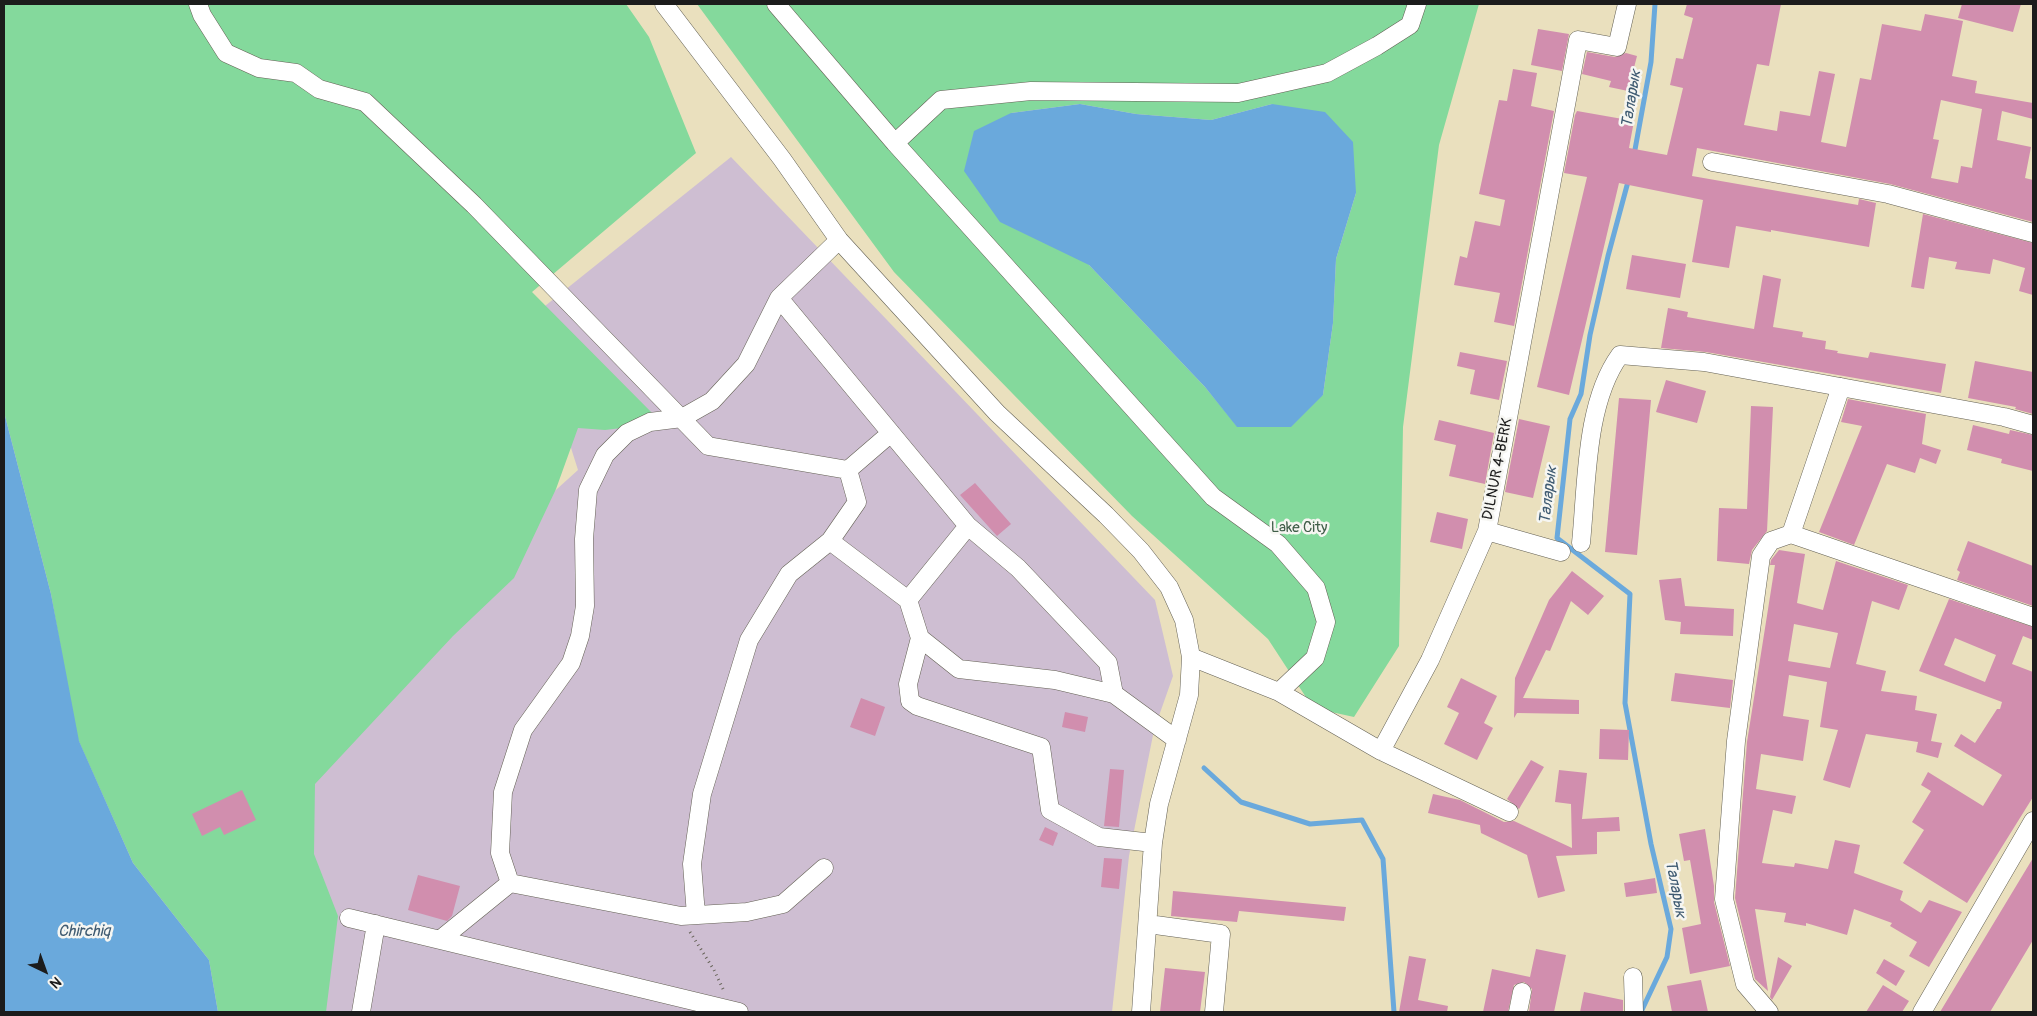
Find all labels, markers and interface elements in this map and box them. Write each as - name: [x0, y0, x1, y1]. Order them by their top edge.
- water label: Таларык: [1618, 69, 1646, 129]
- street label: DILNUR 4-BERK: [1479, 417, 1517, 521]
- water label: Таларык: [1536, 465, 1562, 525]
- park label: Lake City: [1271, 519, 1327, 537]
- water label: Таларык: [1660, 859, 1690, 919]
- water label: Chirchiq: [58, 922, 110, 942]
- north arrow: [20, 946, 70, 996]
- text: N: [46, 973, 65, 992]

